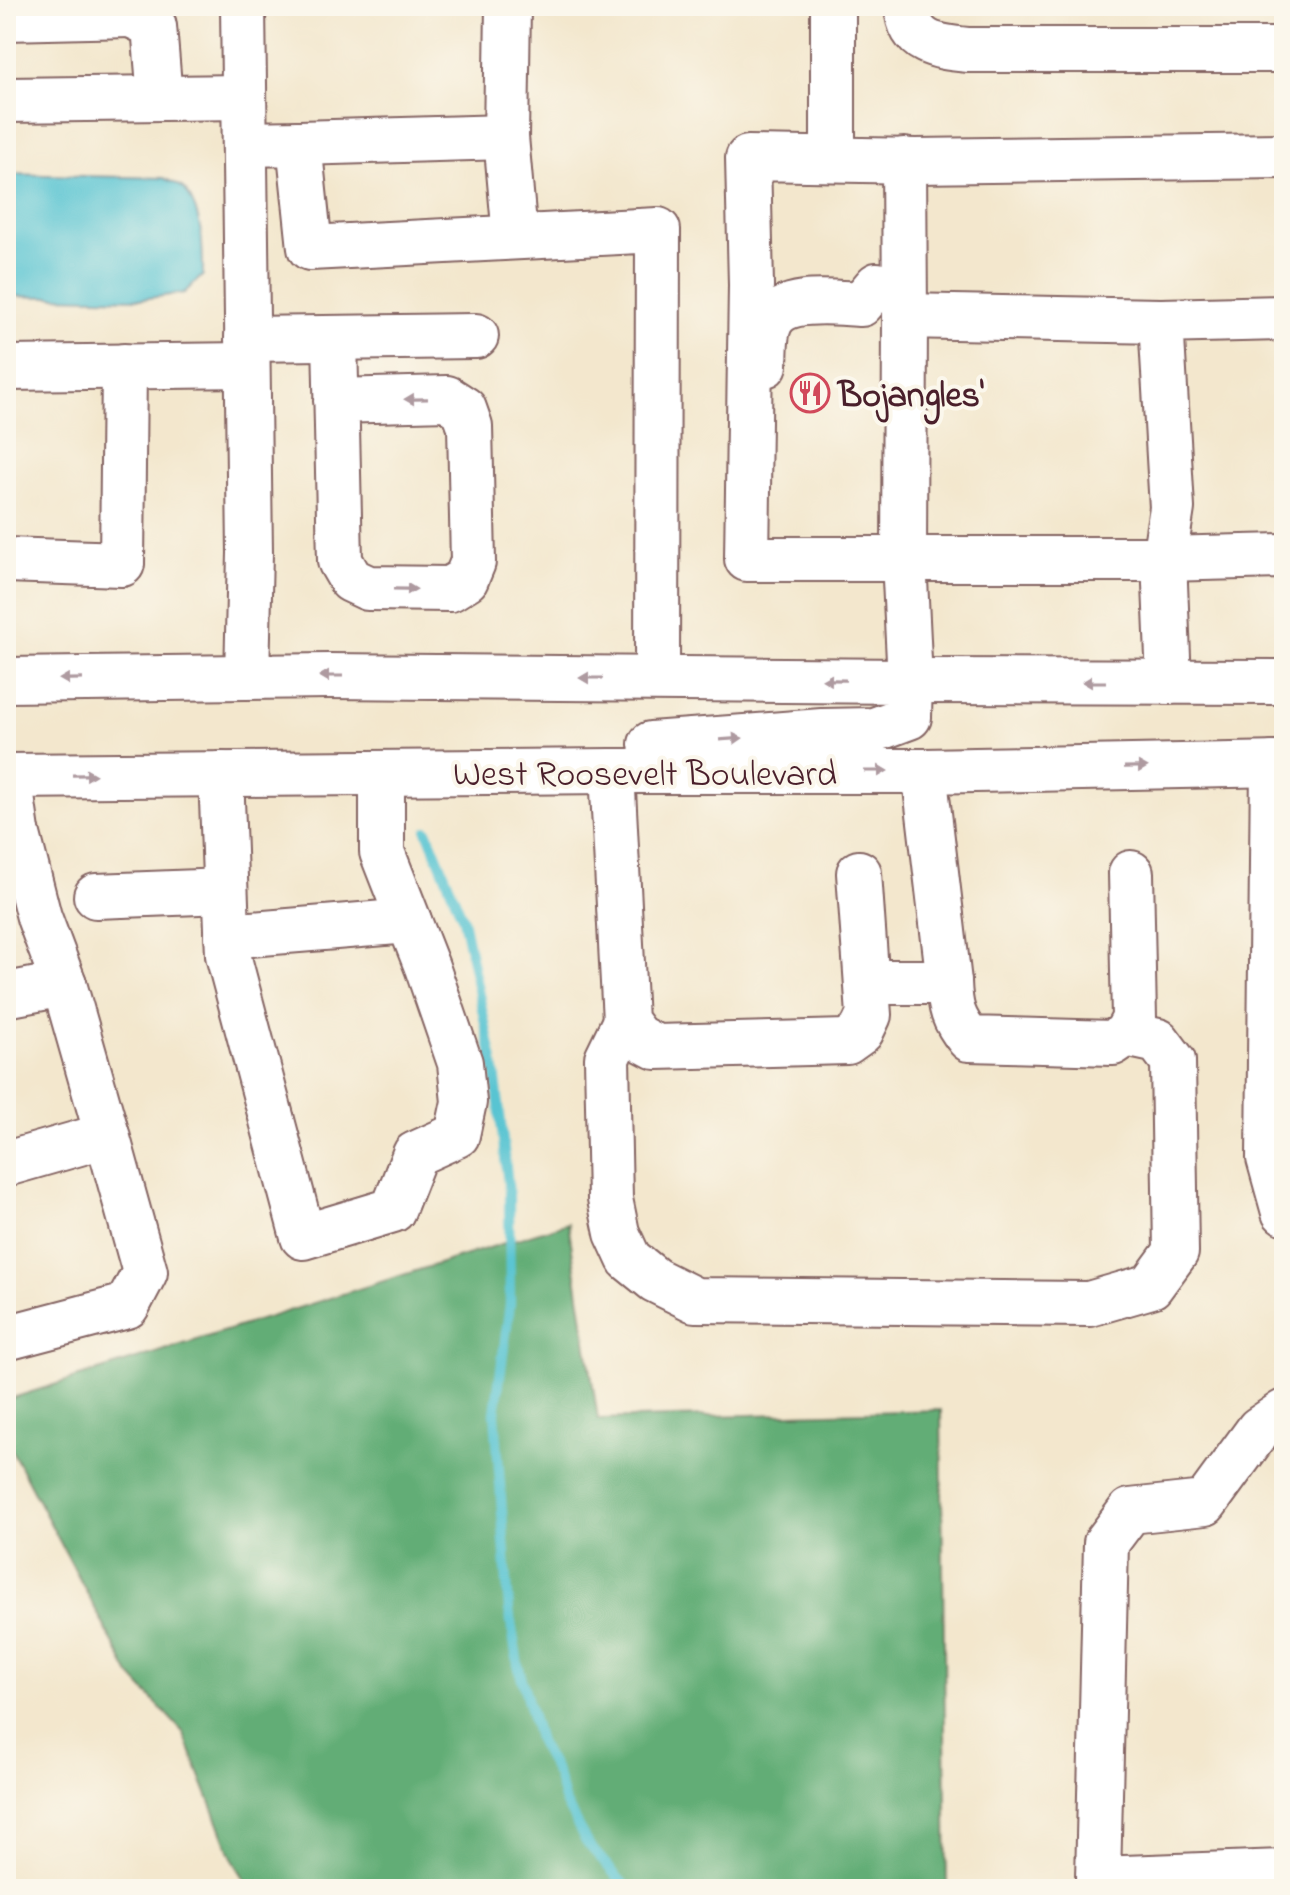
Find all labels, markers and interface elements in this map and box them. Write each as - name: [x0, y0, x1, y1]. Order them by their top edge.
- place label: Bojangles': [836, 371, 984, 425]
- restaurant icon: Bojangles': [789, 372, 831, 414]
- one-way arrow: [403, 393, 428, 405]
- one-way arrow: [393, 583, 418, 595]
- one-way arrow: [318, 670, 343, 682]
- one-way arrow: [578, 672, 603, 684]
- one-way arrow: [58, 673, 83, 685]
- one-way arrow: [821, 674, 846, 687]
- one-way arrow: [1081, 676, 1106, 688]
- one-way arrow: [719, 732, 744, 745]
- street label: West Roosevelt Boulevard: [453, 750, 837, 803]
- one-way arrow: [1124, 761, 1149, 773]
- one-way arrow: [864, 765, 889, 777]
- one-way arrow: [72, 769, 97, 782]

